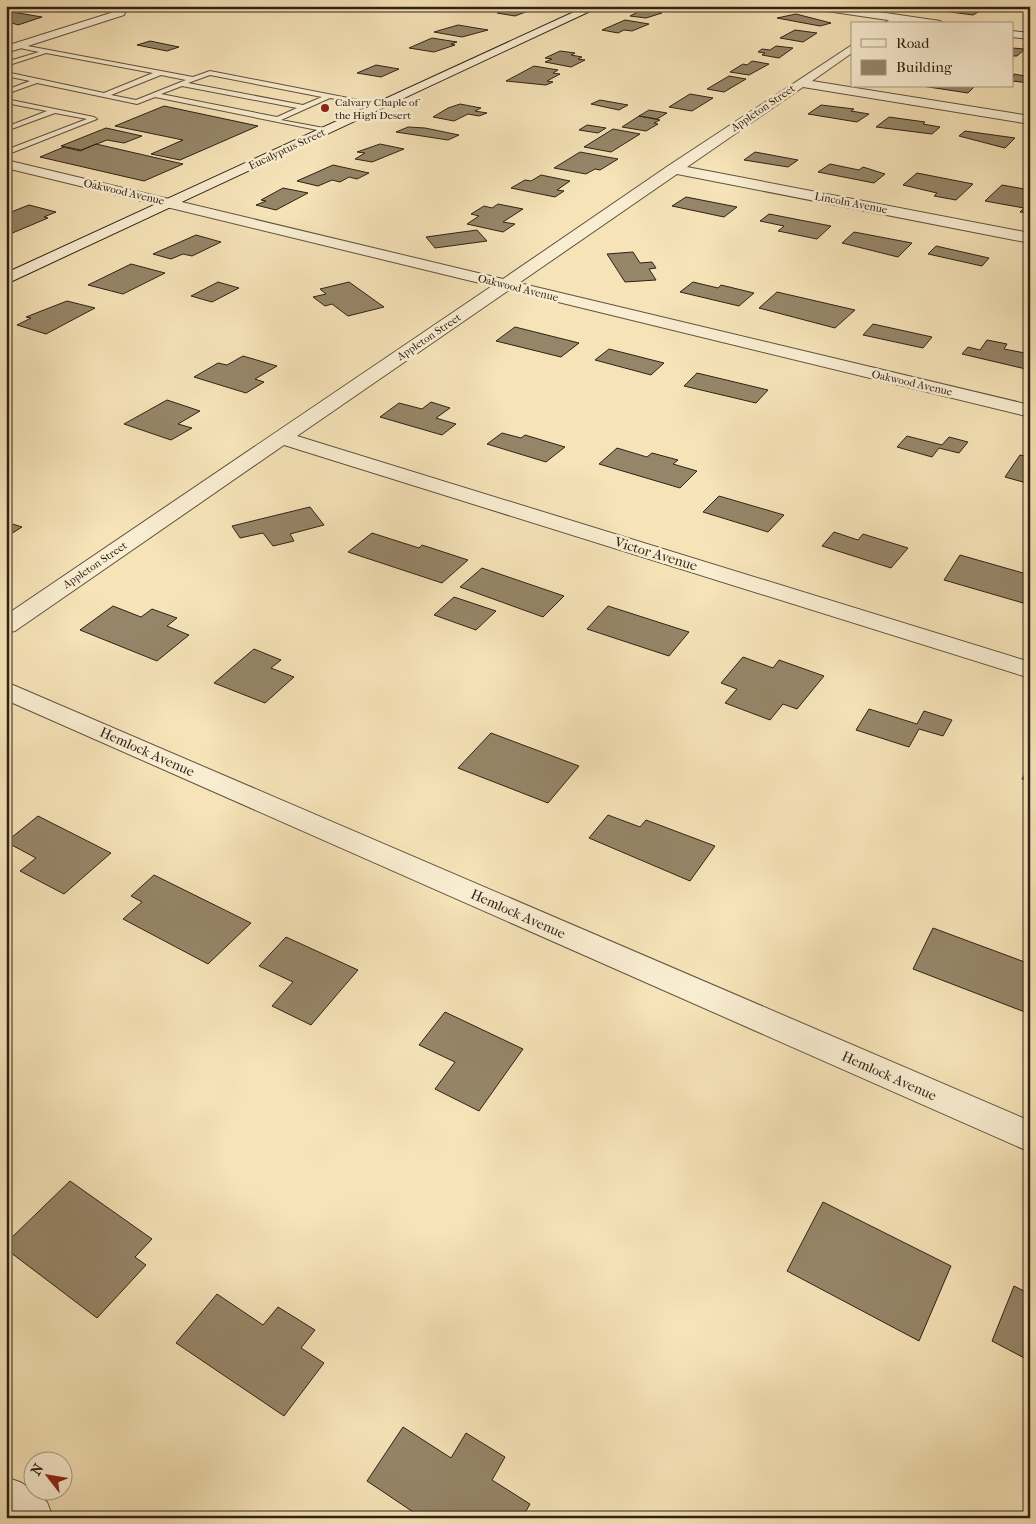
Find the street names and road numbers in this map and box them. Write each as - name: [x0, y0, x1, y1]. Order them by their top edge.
- street label: Appleton Street: [728, 82, 798, 135]
- street label: Eucalyptus Street: [247, 126, 327, 172]
- street label: Oakwood Avenue: [82, 176, 166, 208]
- street label: Lincoln Avenue: [814, 190, 889, 217]
- street label: Oakwood Avenue: [476, 272, 560, 304]
- street label: Appleton Street: [394, 311, 464, 364]
- street label: Oakwood Avenue: [870, 367, 954, 399]
- street label: Victor Avenue: [612, 533, 699, 575]
- street label: Appleton Street: [60, 539, 130, 592]
- street label: Hemlock Avenue: [97, 724, 197, 781]
- street label: Hemlock Avenue: [468, 886, 568, 943]
- street label: Hemlock Avenue: [839, 1048, 939, 1105]

